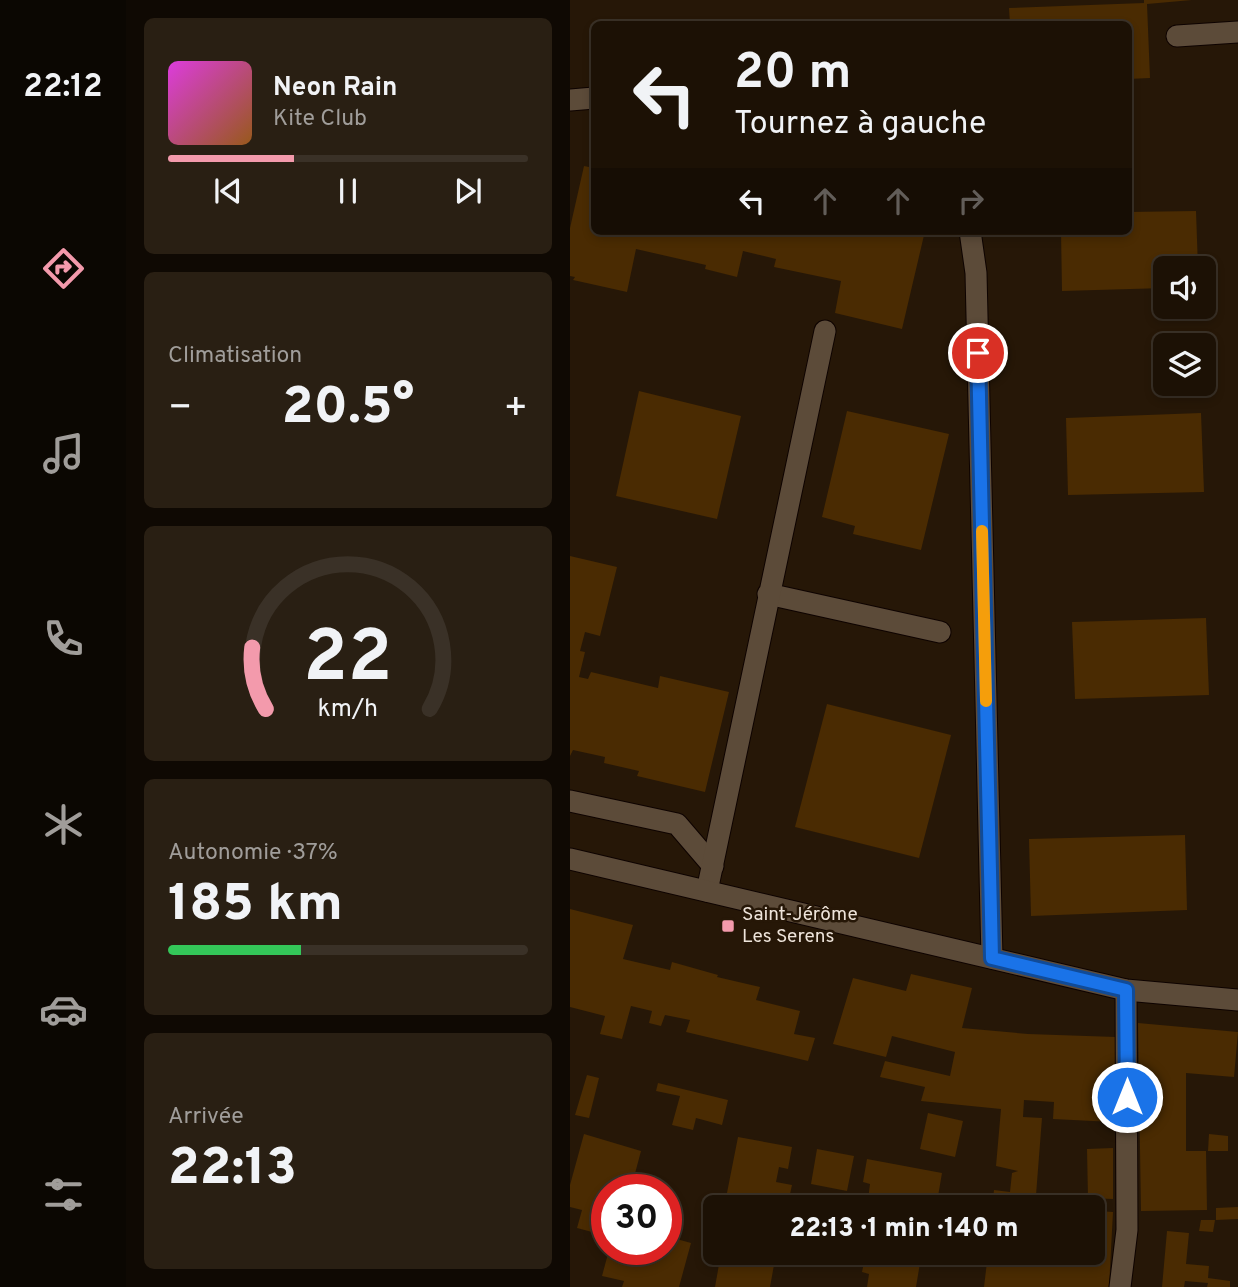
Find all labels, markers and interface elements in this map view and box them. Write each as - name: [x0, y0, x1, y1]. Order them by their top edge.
- text: 20 m: [734, 44, 851, 106]
- icon: left: [619, 49, 710, 140]
- text: 22:12: [23, 68, 103, 108]
- text: Neon Rain: [273, 72, 398, 105]
- text: Kite Club: [273, 105, 367, 134]
- text: Tournez à gauche: [734, 105, 986, 145]
- icon: previous: [209, 172, 247, 210]
- icon: pause: [329, 172, 367, 210]
- icon: next: [449, 172, 487, 210]
- icon: left: [733, 182, 771, 220]
- icon: ahead: [806, 182, 844, 220]
- icon: ahead: [879, 182, 917, 220]
- icon: right: [952, 182, 990, 220]
- icon: directions: [39, 244, 88, 293]
- map controls: [1153, 256, 1216, 396]
- button: sound: [1153, 256, 1216, 319]
- pin: [948, 323, 1008, 383]
- button: layers: [1153, 333, 1216, 396]
- icon: arrive: [959, 334, 997, 372]
- text: Climatisation: [168, 342, 302, 371]
- text: 20.5°: [282, 376, 414, 442]
- text: −: [168, 385, 193, 434]
- text: +: [503, 385, 528, 434]
- icon: music: [39, 429, 88, 478]
- icon: phone: [39, 614, 88, 663]
- text: 22: [303, 616, 393, 708]
- text: km/h: [318, 694, 378, 726]
- icon: climate: [39, 800, 88, 849]
- text: Autonomie · 37%: [168, 839, 338, 868]
- text: 185 km: [168, 873, 343, 939]
- place label: Saint-Jérôme Les Serens: [742, 903, 858, 949]
- marker: Saint-Jérôme Les Serens: [720, 918, 736, 934]
- icon: car: [39, 985, 88, 1034]
- position arrow: [1090, 1060, 1164, 1134]
- text: Arrivée: [168, 1103, 244, 1132]
- text: 22:13: [168, 1137, 297, 1203]
- icon: filters: [39, 1170, 88, 1219]
- speed limit sign: 30: [591, 1174, 682, 1265]
- text: 22:13 · 1 min · 140 m: [789, 1213, 1019, 1246]

